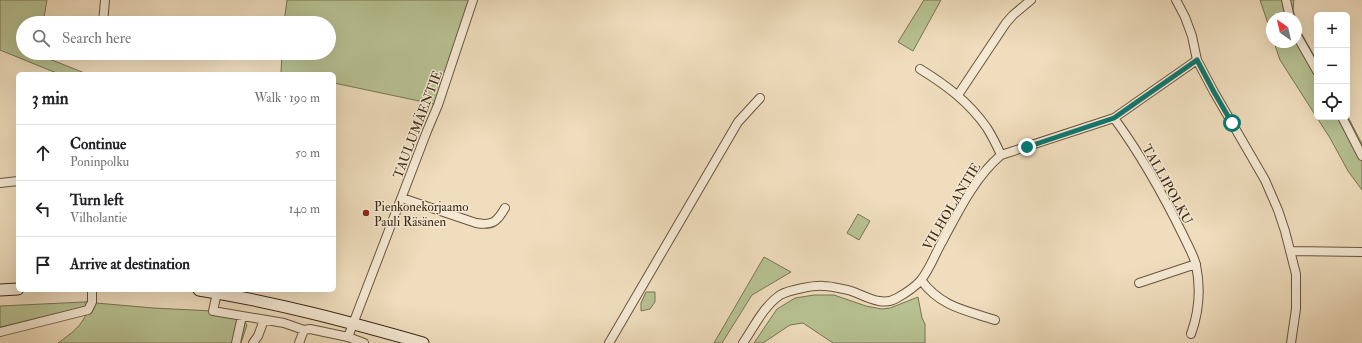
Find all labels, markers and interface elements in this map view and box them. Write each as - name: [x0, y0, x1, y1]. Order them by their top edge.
- north arrow: [1266, 12, 1302, 48]
- map controls: [1314, 12, 1350, 120]
- button: +: [1314, 12, 1350, 48]
- search box: [16, 16, 336, 60]
- icon: search: [30, 27, 52, 49]
- text: Search here: [62, 29, 131, 48]
- button: −: [1314, 48, 1350, 84]
- street label: TAULUMÄENTIE: [390, 68, 446, 181]
- button: locate: [1314, 84, 1350, 120]
- text: 3 min: [32, 88, 69, 109]
- text: Walk · 190 m: [254, 90, 320, 106]
- route start: [1223, 114, 1241, 132]
- text: Continue: [70, 135, 126, 154]
- route end: [1018, 138, 1036, 156]
- icon: ahead: [32, 142, 54, 164]
- street label: TALLIPOLKU: [1139, 142, 1196, 227]
- text: 50 m: [295, 145, 320, 161]
- text: Poninpolku: [70, 154, 129, 170]
- street label: VILHOLANTIE: [920, 160, 984, 253]
- text: Turn left: [70, 191, 124, 210]
- icon: left: [32, 198, 54, 220]
- place label: Pienkonekorjaamo Pauli Räsänen: [374, 199, 469, 230]
- text: 140 m: [289, 201, 320, 217]
- marker: Pienkonekorjaamo Pauli Räsänen: [361, 208, 371, 218]
- text: Vilholantie: [70, 210, 127, 226]
- icon: arrive: [32, 254, 54, 276]
- text: Arrive at destination: [70, 255, 190, 274]

